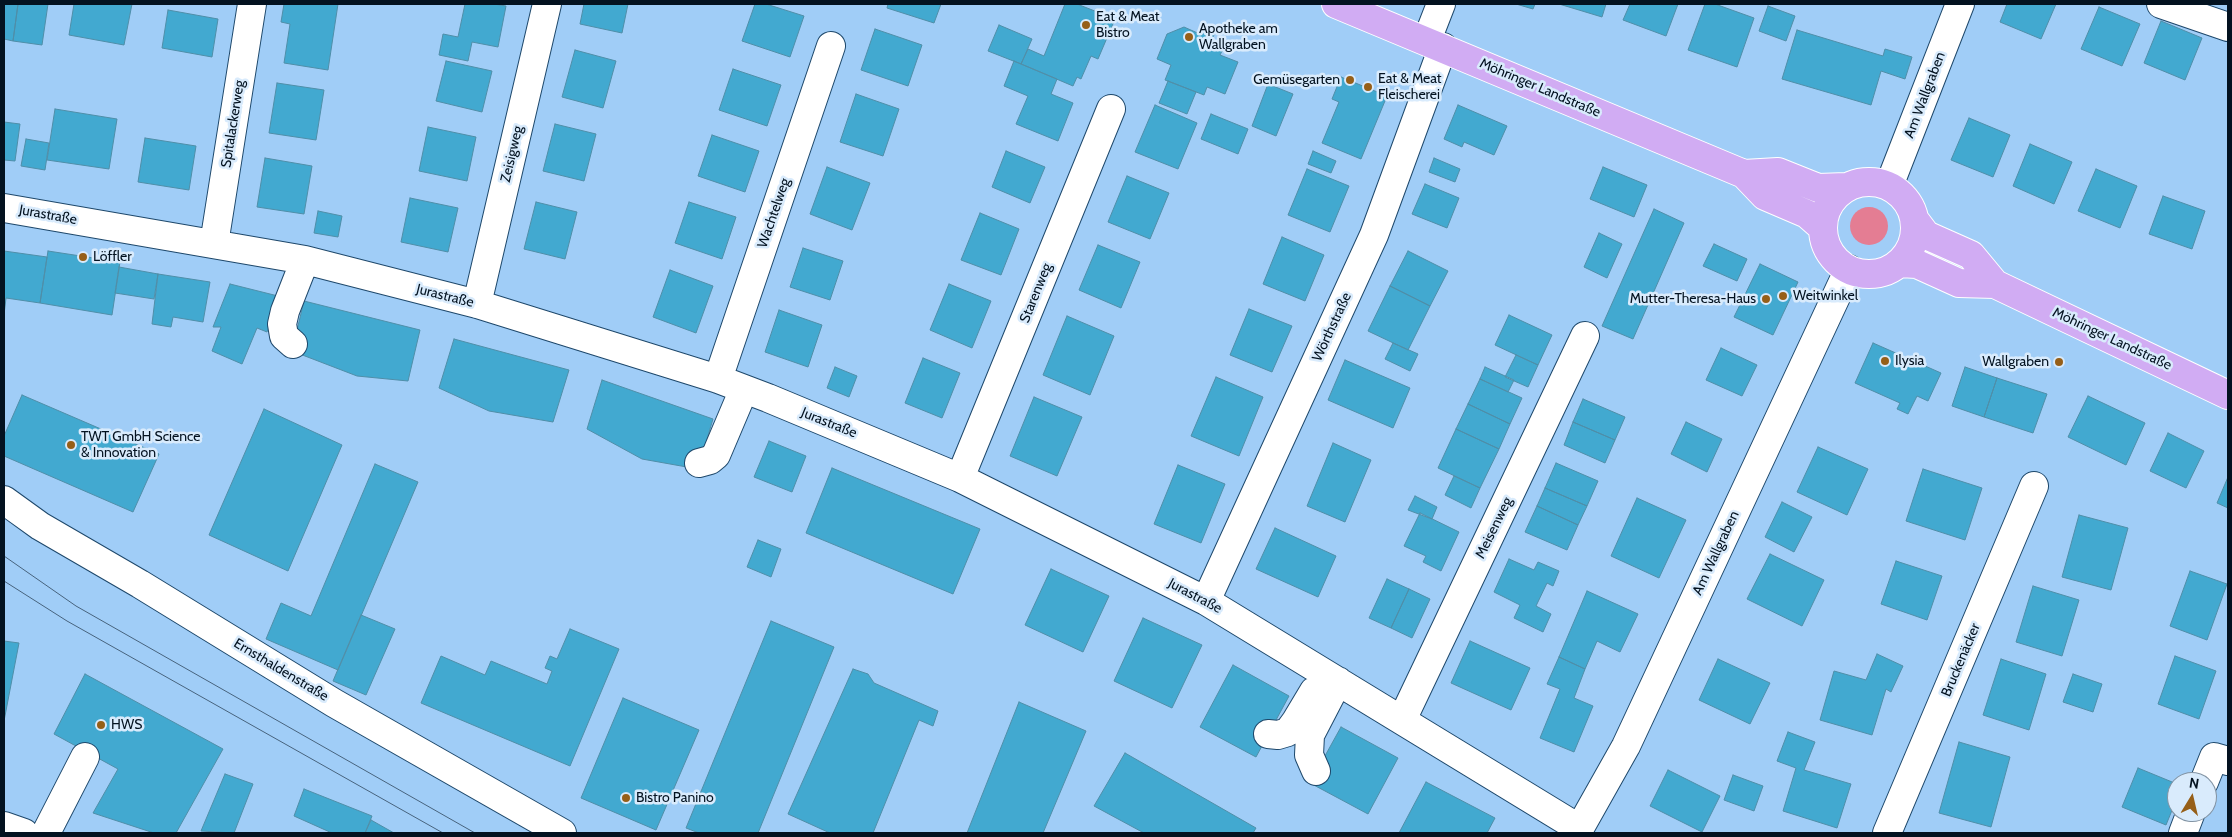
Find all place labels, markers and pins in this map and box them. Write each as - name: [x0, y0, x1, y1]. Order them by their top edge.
- place label: Eat & Meat Bistro: [1096, 9, 1160, 41]
- marker: Eat & Meat Bistro: [1080, 19, 1092, 31]
- place label: Apotheke am Wallgraben: [1199, 21, 1278, 54]
- marker: Apotheke am Wallgraben: [1183, 31, 1195, 43]
- place label: Eat & Meat Fleischerei: [1378, 71, 1442, 104]
- place label: Gemüsegarten: [1253, 72, 1340, 88]
- marker: Gemüsegarten: [1344, 74, 1356, 86]
- marker: Eat & Meat Fleischerei: [1362, 81, 1374, 93]
- place label: Löffler: [93, 249, 132, 265]
- marker: Löffler: [77, 251, 89, 263]
- place label: Weitwinkel: [1793, 288, 1858, 304]
- marker: Weitwinkel: [1777, 290, 1789, 302]
- place label: Mutter-Theresa-Haus: [1630, 291, 1756, 307]
- marker: Mutter-Theresa-Haus: [1760, 293, 1772, 305]
- place label: Ilysia: [1895, 353, 1924, 369]
- place label: Wallgraben: [1982, 354, 2049, 370]
- marker: Ilysia: [1879, 355, 1891, 367]
- marker: Wallgraben: [2053, 356, 2065, 368]
- place label: TWT GmbH Science & Innovation: [81, 429, 200, 462]
- marker: TWT GmbH Science & Innovation: [65, 439, 77, 451]
- place label: HWS: [111, 717, 142, 733]
- marker: HWS: [95, 719, 107, 731]
- place label: Bistro Panino: [636, 790, 714, 806]
- marker: Bistro Panino: [620, 792, 632, 804]

